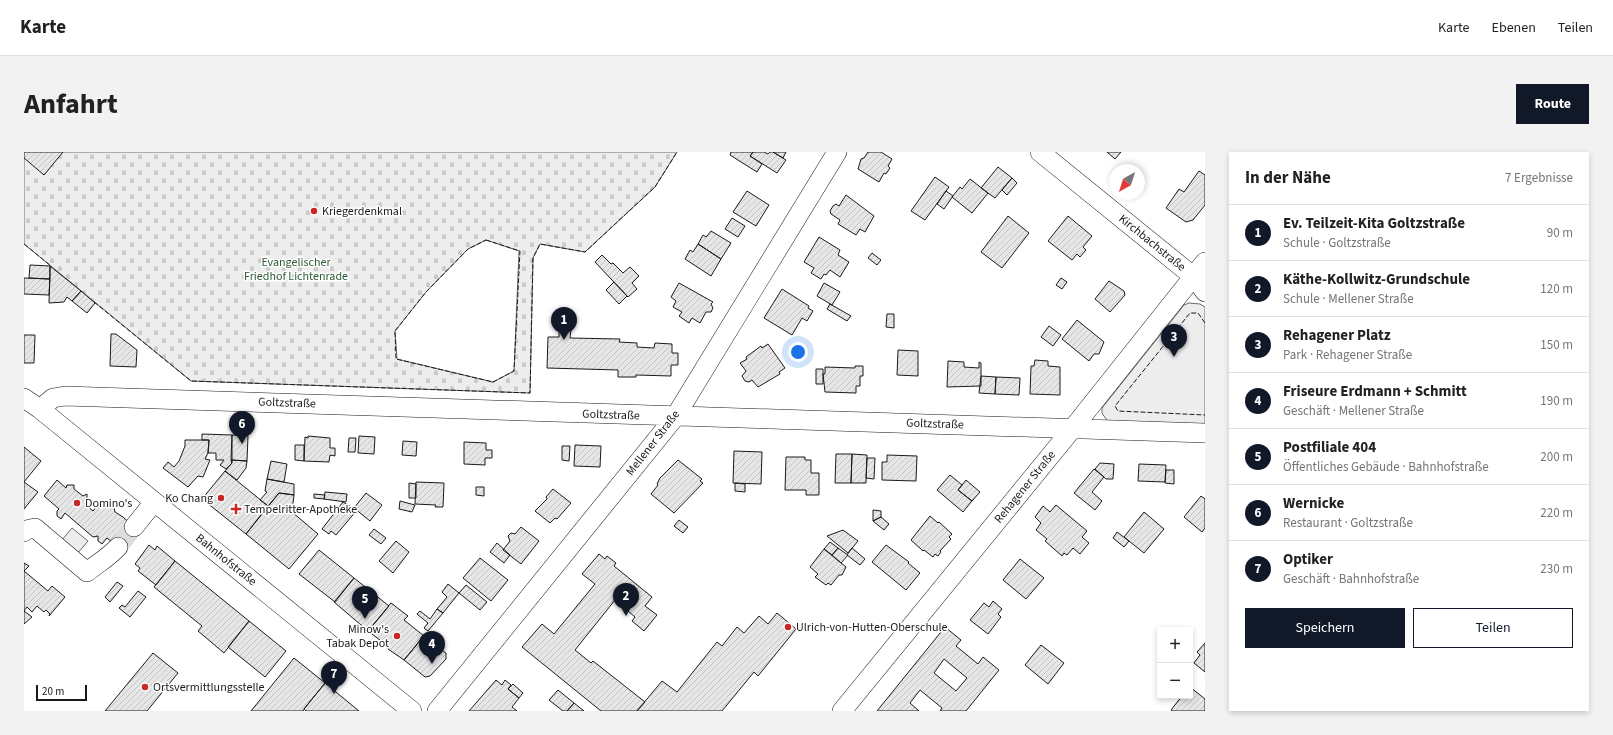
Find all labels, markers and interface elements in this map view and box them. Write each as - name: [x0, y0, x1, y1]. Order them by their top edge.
- text: Karte: [20, 14, 66, 41]
- text: Karte: [1438, 18, 1470, 38]
- text: Ebenen: [1492, 18, 1536, 38]
- text: Teilen: [1558, 18, 1593, 38]
- text: Anfahrt: [24, 84, 118, 124]
- button: Route: [1516, 84, 1589, 124]
- north arrow: [1109, 164, 1145, 200]
- text: In der Nähe: [1245, 166, 1331, 190]
- text: 7 Ergebnisse: [1505, 169, 1573, 187]
- place label: Kriegerdenkmal: [322, 203, 402, 220]
- marker: Kriegerdenkmal: [309, 206, 319, 216]
- street label: Kirchbachstraße: [1115, 211, 1189, 275]
- text: Ev. Teilzeit-Kita Goltzstraße: [1283, 213, 1465, 234]
- text: 1: [1255, 224, 1261, 242]
- text: 90 m: [1547, 224, 1573, 242]
- text: Schule · Goltzstraße: [1283, 234, 1391, 252]
- park label: Evangelischer Friedhof Lichtenrade: [244, 254, 348, 285]
- text: Käthe-Kollwitz-Grundschule: [1283, 269, 1470, 290]
- text: 2: [1255, 280, 1261, 298]
- text: 120 m: [1540, 280, 1573, 298]
- text: Schule · Mellener Straße: [1283, 290, 1414, 308]
- pin: 1: [551, 307, 577, 340]
- pin: 3: [1161, 324, 1187, 357]
- text: Rehagener Platz: [1283, 325, 1391, 346]
- text: 3: [1255, 336, 1261, 354]
- text: 150 m: [1540, 336, 1573, 354]
- your location: [788, 342, 808, 362]
- text: Park · Rehagener Straße: [1283, 346, 1412, 364]
- text: Friseure Erdmann + Schmitt: [1283, 381, 1467, 402]
- text: 4: [1255, 392, 1261, 410]
- text: 190 m: [1540, 392, 1573, 410]
- street label: Goltzstraße: [258, 393, 316, 413]
- text: Geschäft · Mellener Straße: [1283, 402, 1424, 420]
- street label: Goltzstraße: [582, 405, 640, 425]
- street label: Mellener Straße: [622, 407, 684, 479]
- pin: 6: [229, 411, 255, 444]
- street label: Goltzstraße: [906, 414, 964, 434]
- text: Postfiliale 404: [1283, 437, 1376, 458]
- street label: Rehagener Straße: [990, 447, 1060, 527]
- text: 5: [1255, 448, 1261, 466]
- text: 200 m: [1540, 448, 1573, 466]
- text: Öffentliches Gebäude · Bahnhofstraße: [1283, 458, 1489, 476]
- place label: Ko Chang: [165, 490, 213, 507]
- marker: Ko Chang: [216, 493, 226, 503]
- text: Wernicke: [1283, 493, 1344, 514]
- place label: Domino's: [85, 495, 132, 512]
- marker: Domino's: [72, 498, 82, 508]
- place label: Tempelritter-Apotheke: [244, 501, 357, 518]
- marker: Tempelritter-Apotheke: [231, 504, 241, 514]
- text: 6: [1255, 504, 1261, 522]
- text: 220 m: [1540, 504, 1573, 522]
- text: Restaurant · Goltzstraße: [1283, 514, 1413, 532]
- street label: Bahnhofstraße: [192, 530, 260, 590]
- text: Optiker: [1283, 549, 1333, 570]
- text: 7: [1255, 560, 1261, 578]
- text: 230 m: [1540, 560, 1573, 578]
- text: Geschäft · Bahnhofstraße: [1283, 570, 1419, 588]
- pin: 2: [613, 583, 639, 616]
- pin: 5: [352, 586, 378, 619]
- button: Speichern: [1245, 608, 1405, 648]
- button: Teilen: [1413, 608, 1573, 648]
- place label: Ulrich-von-Hutten-Oberschule: [796, 619, 948, 636]
- place label: Minow's Tabak Depot: [326, 621, 389, 652]
- marker: Ulrich-von-Hutten-Oberschule: [783, 622, 793, 632]
- map controls: [1157, 627, 1193, 699]
- button: +: [1157, 627, 1193, 663]
- marker: Minow's Tabak Depot: [392, 631, 402, 641]
- pin: 4: [419, 631, 445, 664]
- pin: 7: [321, 661, 347, 694]
- button: −: [1157, 663, 1193, 699]
- place label: Ortsvermittlungsstelle: [153, 679, 265, 696]
- marker: Ortsvermittlungsstelle: [140, 682, 150, 692]
- scale bar: [36, 683, 87, 702]
- text: 20 m: [42, 684, 64, 699]

